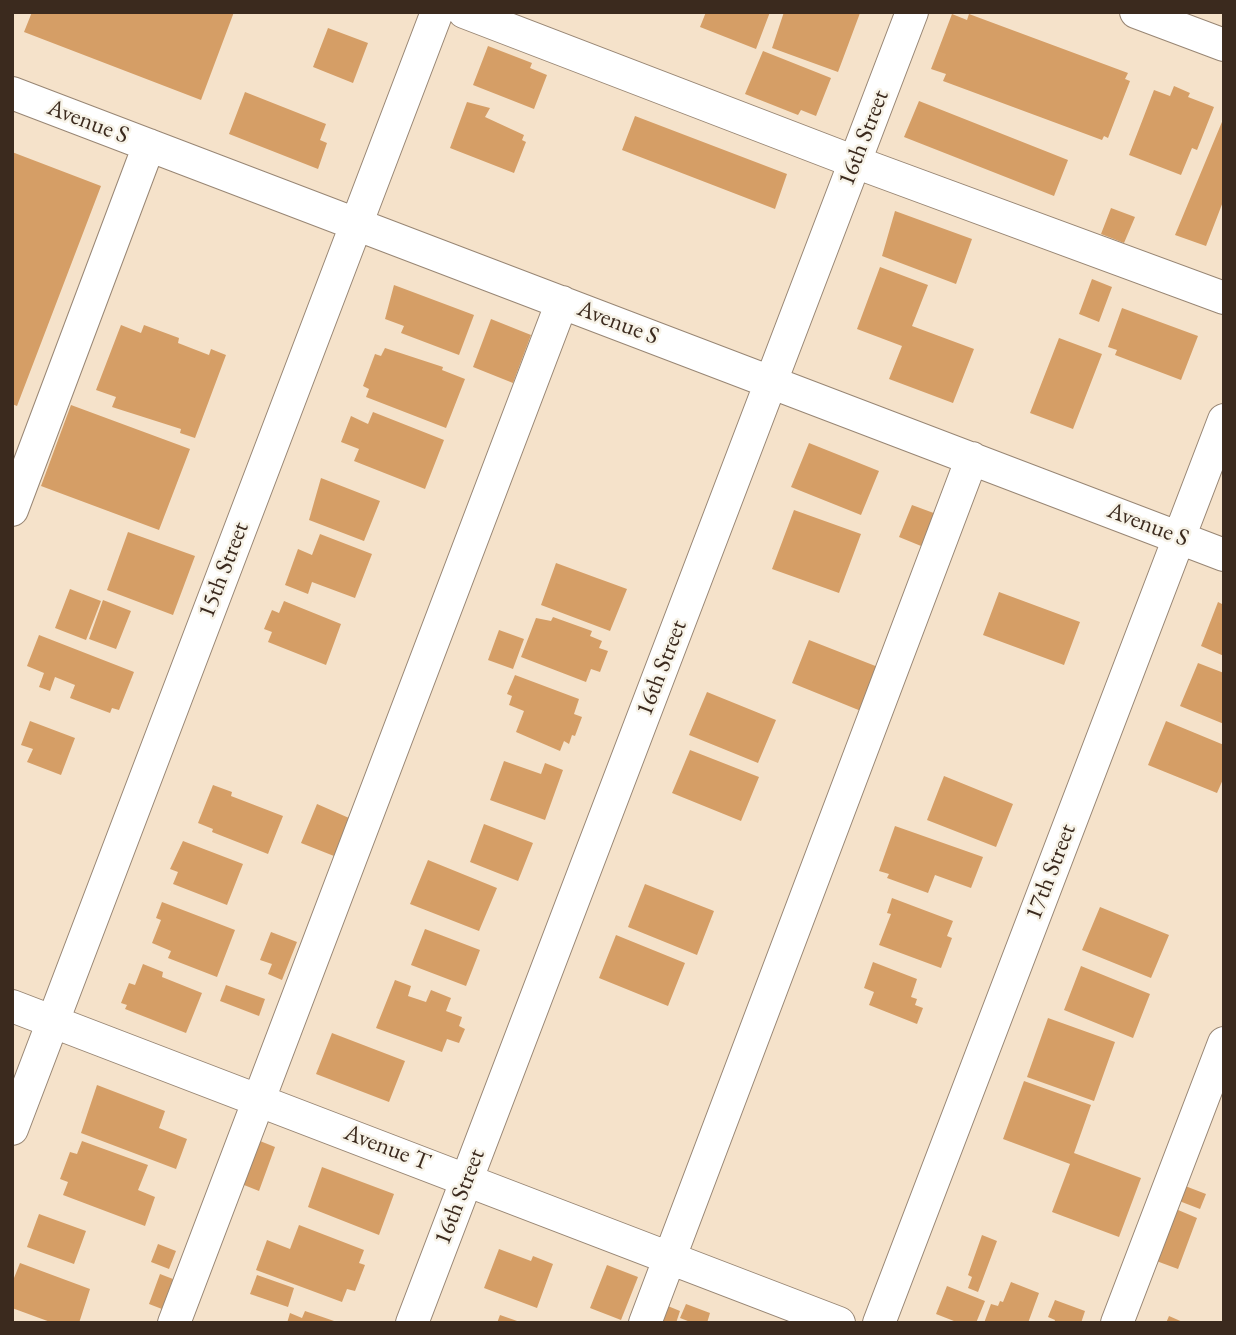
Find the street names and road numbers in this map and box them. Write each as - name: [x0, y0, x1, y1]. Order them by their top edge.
- street label: 16th Street: [833, 86, 895, 190]
- street label: Avenue S: [43, 93, 133, 151]
- street label: Avenue S: [573, 294, 663, 352]
- street label: Avenue S: [1103, 496, 1193, 554]
- street label: 15th Street: [193, 518, 255, 622]
- street label: 16th Street: [631, 616, 693, 720]
- street label: 17th Street: [1020, 820, 1082, 924]
- street label: Avenue T: [340, 1118, 434, 1178]
- street label: 16th Street: [429, 1145, 491, 1249]

